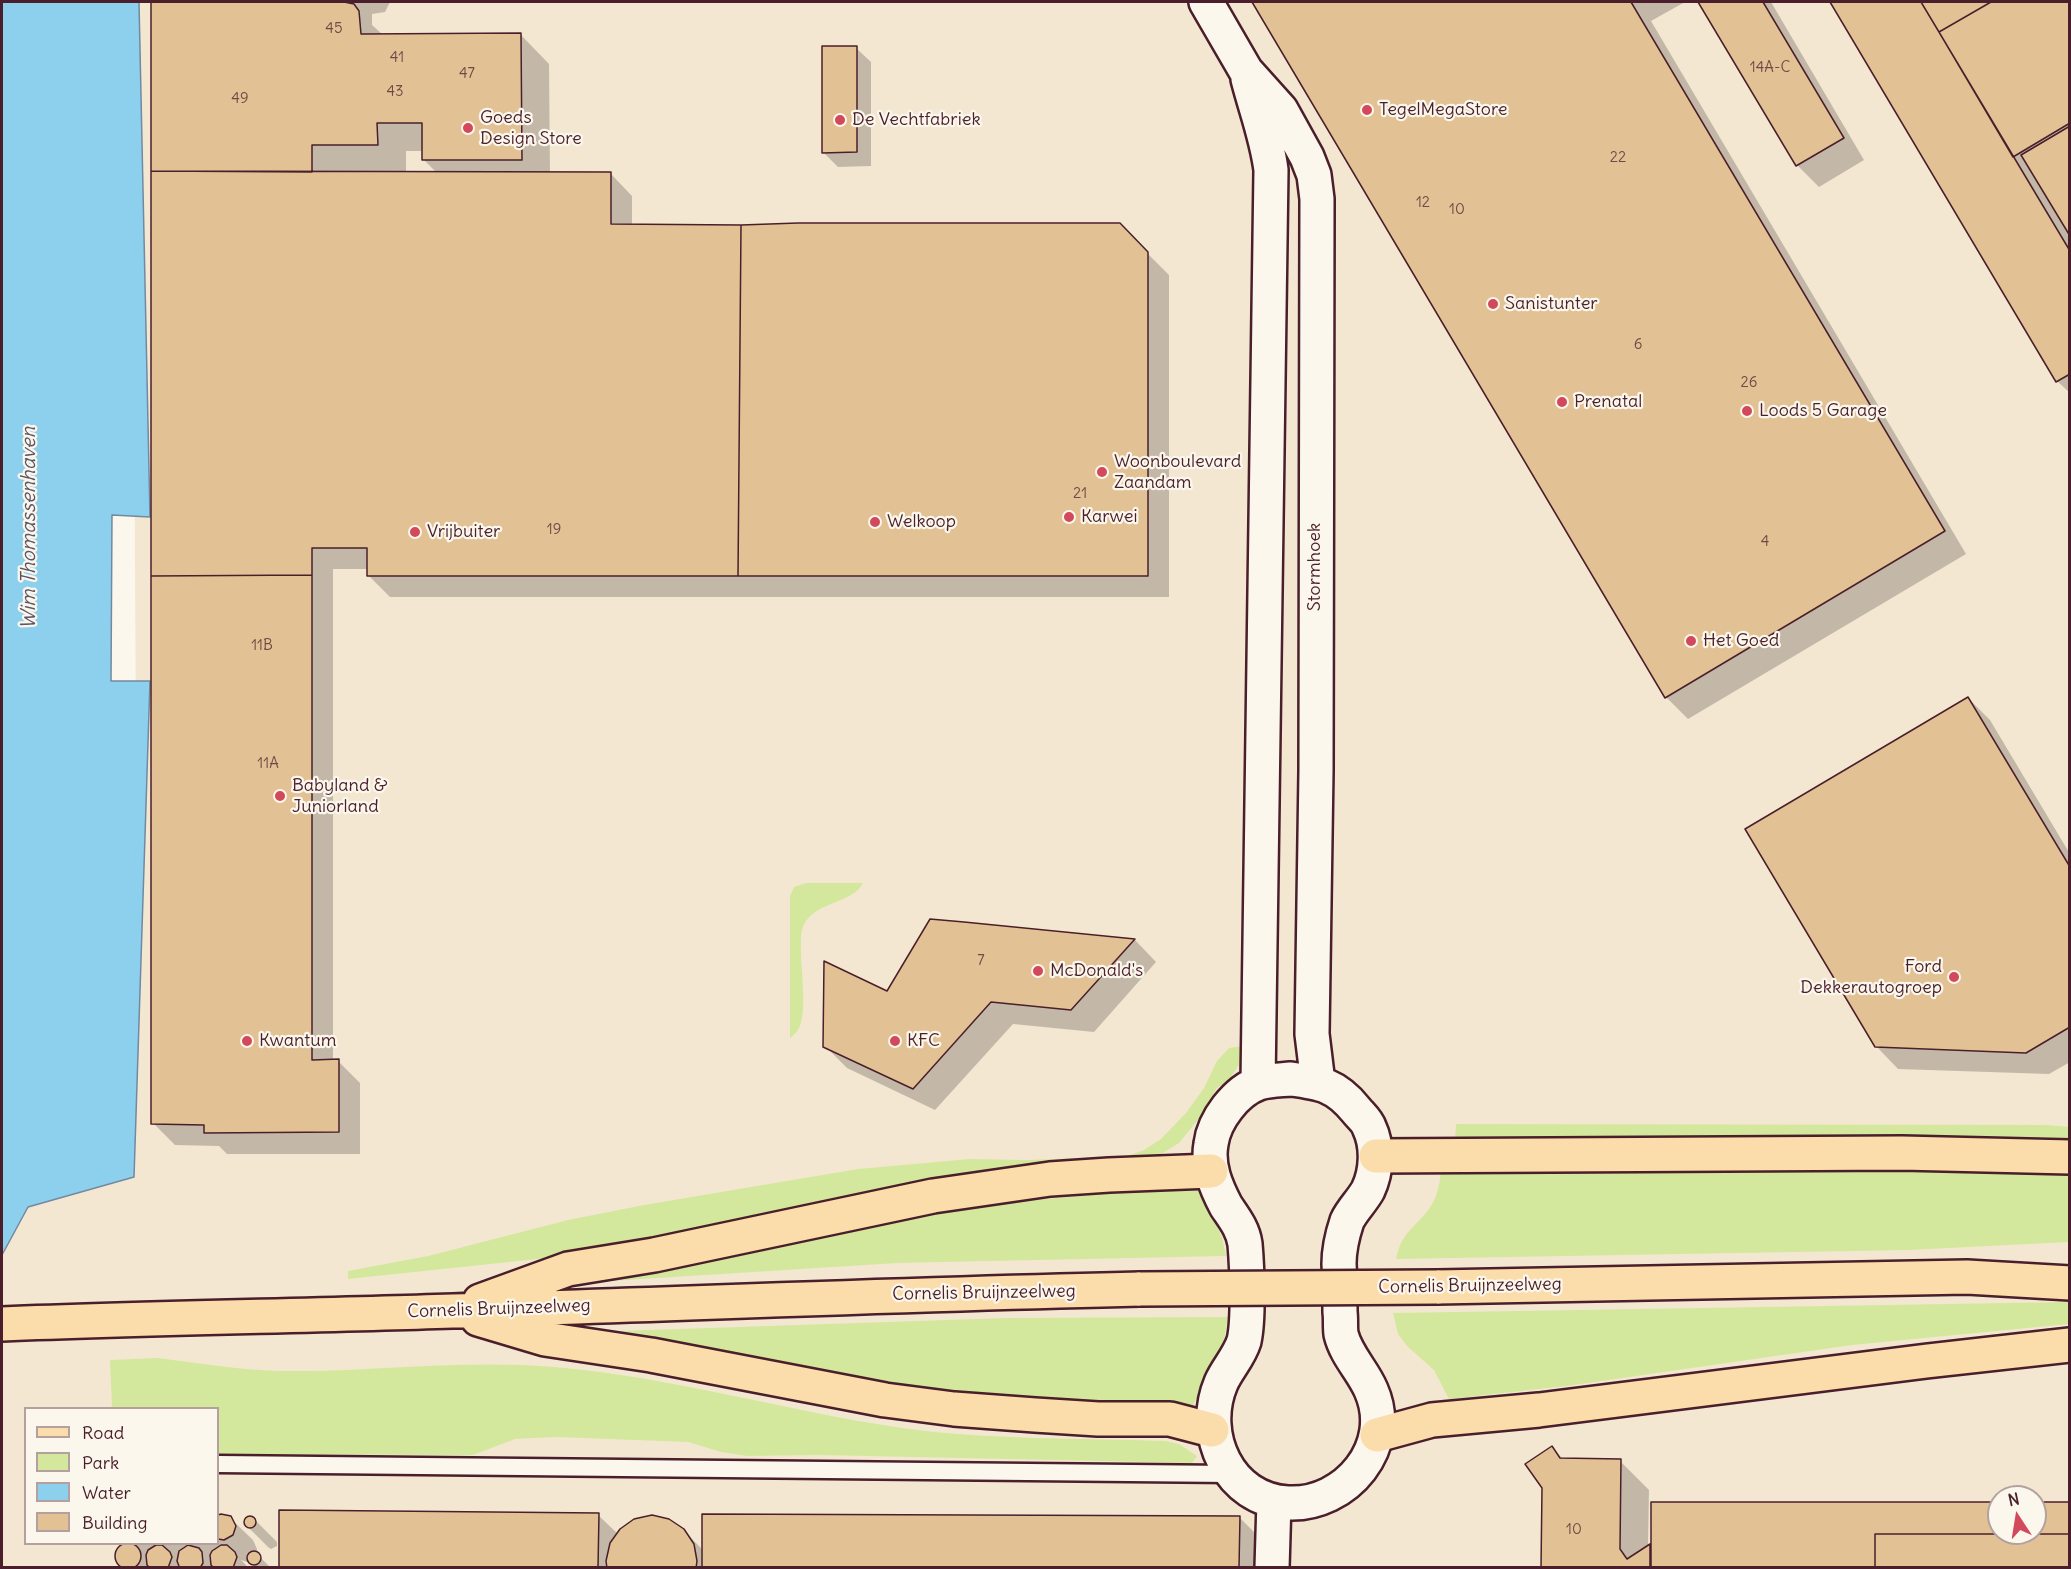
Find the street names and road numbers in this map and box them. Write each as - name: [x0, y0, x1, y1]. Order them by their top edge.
- street label: Stormhoek: [1304, 523, 1326, 611]
- street label: Cornelis Bruijnzeelweg: [1378, 1274, 1562, 1298]
- street label: Cornelis Bruijnzeelweg: [892, 1281, 1076, 1305]
- street label: Cornelis Bruijnzeelweg: [407, 1295, 591, 1323]

